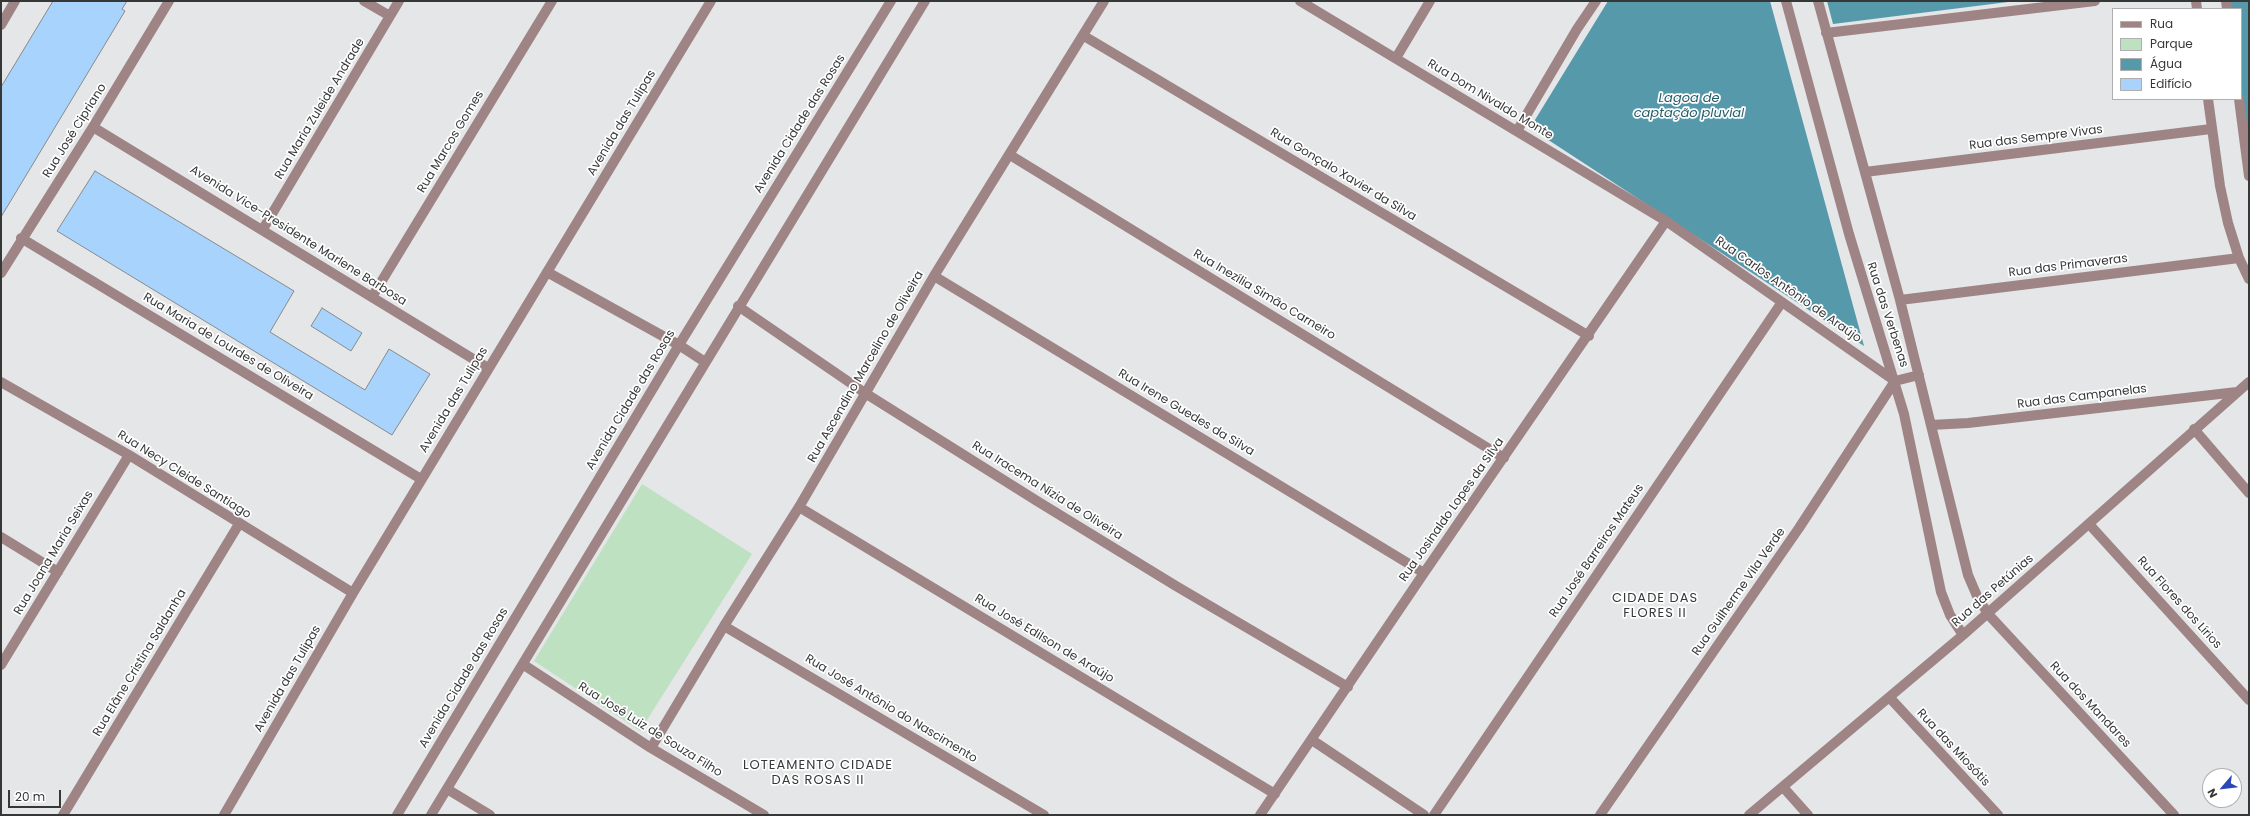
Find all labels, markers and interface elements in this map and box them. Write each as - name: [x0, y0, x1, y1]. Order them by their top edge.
- legend: [2112, 8, 2242, 100]
- text: Rua: [2150, 15, 2173, 32]
- text: Parque: [2150, 35, 2193, 52]
- street label: Rua Maria Zuleide Andrade: [272, 36, 368, 182]
- street label: Avenida Cidade das Rosas: [751, 52, 849, 196]
- text: Água: [2150, 55, 2182, 72]
- street label: Rua Dom Nivaldo Monte: [1425, 57, 1555, 143]
- street label: Avenida das Tulipas: [585, 68, 659, 178]
- text: Edifício: [2150, 75, 2192, 92]
- street label: Rua José Cipriano: [40, 81, 110, 181]
- street label: Rua Marcos Gomes: [415, 88, 487, 196]
- water label: Lagoa de captação pluvial: [1634, 91, 1744, 122]
- street label: Rua das Sempre Vivas: [1969, 123, 2103, 153]
- street label: Rua Gonçalo Xavier da Silva: [1267, 126, 1419, 224]
- street label: Avenida Vice-Presidente Marlene Barbosa: [187, 163, 409, 309]
- street label: Rua Carlos Antônio de Araújo: [1712, 234, 1864, 346]
- street label: Rua Inezília Simão Carneiro: [1190, 247, 1338, 343]
- street label: Rua das Primaveras: [2008, 252, 2128, 280]
- street label: Rua das Verbenas: [1863, 261, 1911, 369]
- street label: Rua Ascendino Marcelino de Oliveira: [805, 269, 927, 465]
- street label: Rua Maria de Lourdes de Oliveira: [140, 290, 316, 404]
- street label: Avenida Cidade das Rosas: [583, 327, 679, 473]
- street label: Avenida das Tulipas: [417, 345, 491, 455]
- street label: Rua Irene Guedes da Silva: [1115, 367, 1257, 459]
- street label: Rua das Campanelas: [2016, 382, 2148, 412]
- street label: Rua Necy Cleide Santiago: [115, 428, 253, 522]
- street label: Rua Josinaldo Lopes da Silva: [1397, 435, 1507, 585]
- street label: Rua Iracema Nízia de Oliveira: [969, 438, 1125, 544]
- street label: Rua José Barreiros Mateus: [1547, 482, 1647, 620]
- street label: Rua Joana Maria Seixas: [11, 488, 97, 618]
- street label: Rua Guilherme Vila Verde: [1689, 525, 1789, 659]
- street label: Rua das Petúnias: [1949, 552, 2037, 630]
- street label: Rua Flores dos Lírios: [2134, 554, 2224, 652]
- street label: Rua Elâne Cristina Saldanha: [90, 587, 190, 739]
- district label: CIDADE DAS FLORES II: [1612, 591, 1698, 622]
- street label: Rua José Edilson de Araújo: [972, 592, 1116, 686]
- street label: Avenida Cidade das Rosas: [416, 605, 512, 751]
- street label: Avenida das Tulipas: [252, 623, 324, 735]
- street label: Rua José Antônio do Nascimento: [802, 652, 980, 766]
- street label: Rua dos Mandares: [2047, 659, 2133, 751]
- street label: Rua José Luiz de Souza Filho: [575, 680, 725, 780]
- street label: Rua das Miosótis: [1913, 706, 1993, 790]
- district label: LOTEAMENTO CIDADE DAS ROSAS II: [743, 758, 893, 789]
- north arrow: [2202, 768, 2242, 808]
- scale bar: [10, 782, 63, 808]
- text: N: [2203, 786, 2221, 801]
- text: 20 m: [15, 788, 45, 805]

